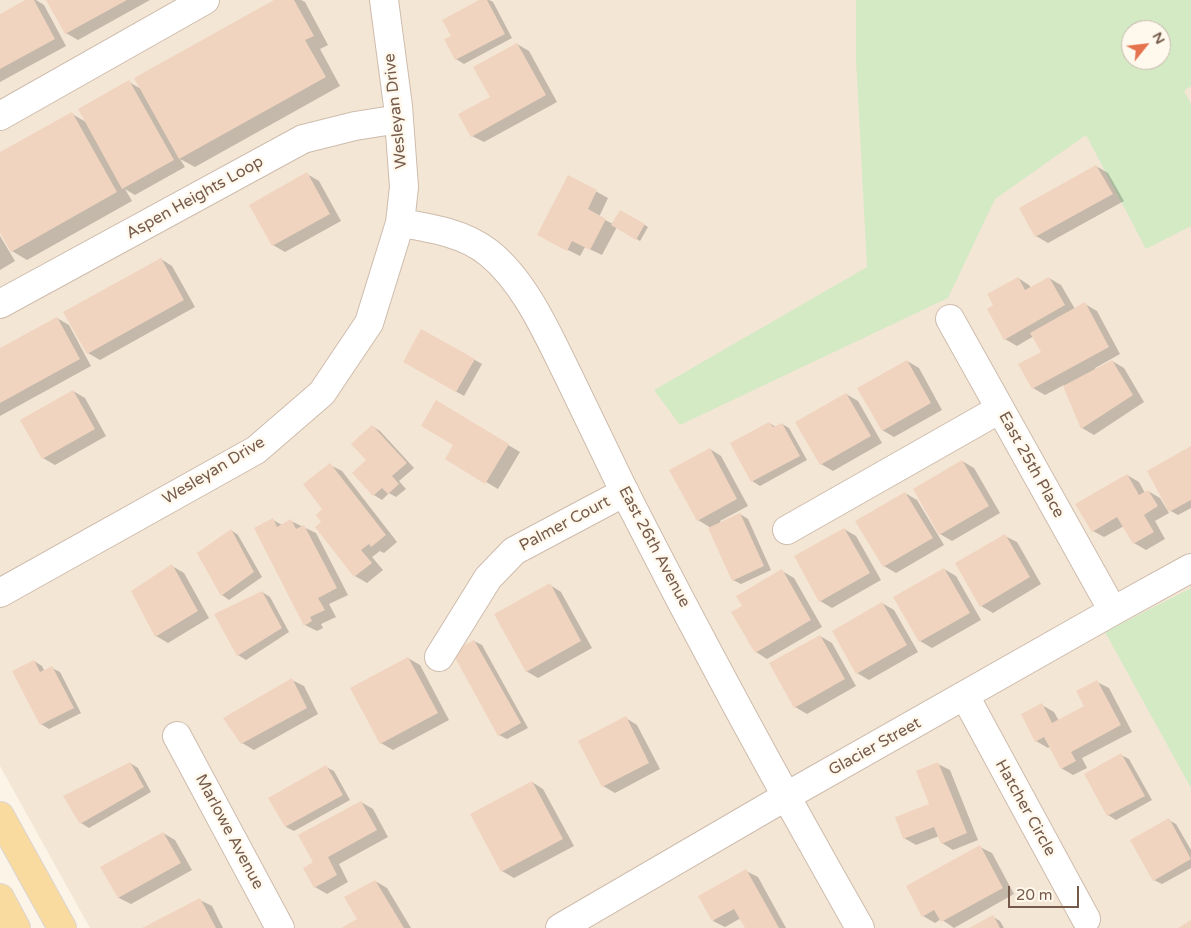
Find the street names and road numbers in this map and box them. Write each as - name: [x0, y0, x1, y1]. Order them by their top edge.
- street label: Wesleyan Drive: [380, 52, 412, 170]
- street label: Aspen Heights Loop: [123, 152, 267, 244]
- street label: East 25th Place: [994, 409, 1068, 521]
- street label: Wesleyan Drive: [159, 433, 269, 509]
- street label: East 26th Avenue: [614, 483, 694, 611]
- street label: Palmer Court: [516, 492, 614, 556]
- street label: Glacier Street: [825, 714, 925, 780]
- street label: Hatcher Circle: [991, 757, 1059, 859]
- street label: Marlowe Avenue: [191, 771, 267, 893]

